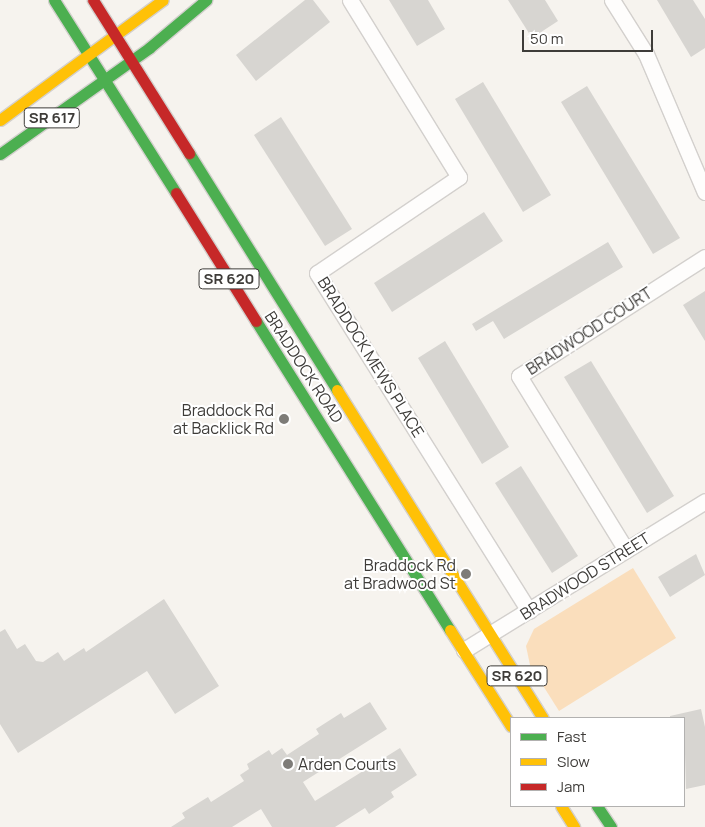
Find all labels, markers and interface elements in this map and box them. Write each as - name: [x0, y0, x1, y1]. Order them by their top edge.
- scale bar: [525, 20, 656, 52]
- text: 50 m: [530, 28, 564, 49]
- road number: SR 617: [23, 106, 81, 130]
- road number: SR 620: [198, 266, 260, 292]
- street label: BRADDOCK MEWS PLACE: [314, 273, 428, 441]
- street label: BRADWOOD COURT: [523, 283, 655, 379]
- street label: BRADDOCK ROAD: [261, 307, 347, 427]
- place label: Braddock Rd at Backlick Rd: [173, 400, 274, 438]
- marker: Braddock Rd at Backlick Rd: [278, 413, 290, 425]
- street label: BRADWOOD STREET: [517, 528, 653, 624]
- place label: Braddock Rd at Bradwood St: [344, 555, 456, 593]
- marker: Braddock Rd at Bradwood St: [460, 568, 472, 580]
- road number: SR 620: [486, 664, 548, 688]
- legend: [510, 717, 685, 807]
- text: Fast: [557, 726, 586, 747]
- text: Slow: [557, 751, 590, 772]
- place label: Arden Courts: [298, 754, 396, 774]
- marker: Arden Courts: [282, 758, 294, 770]
- text: Jam: [557, 776, 585, 797]

